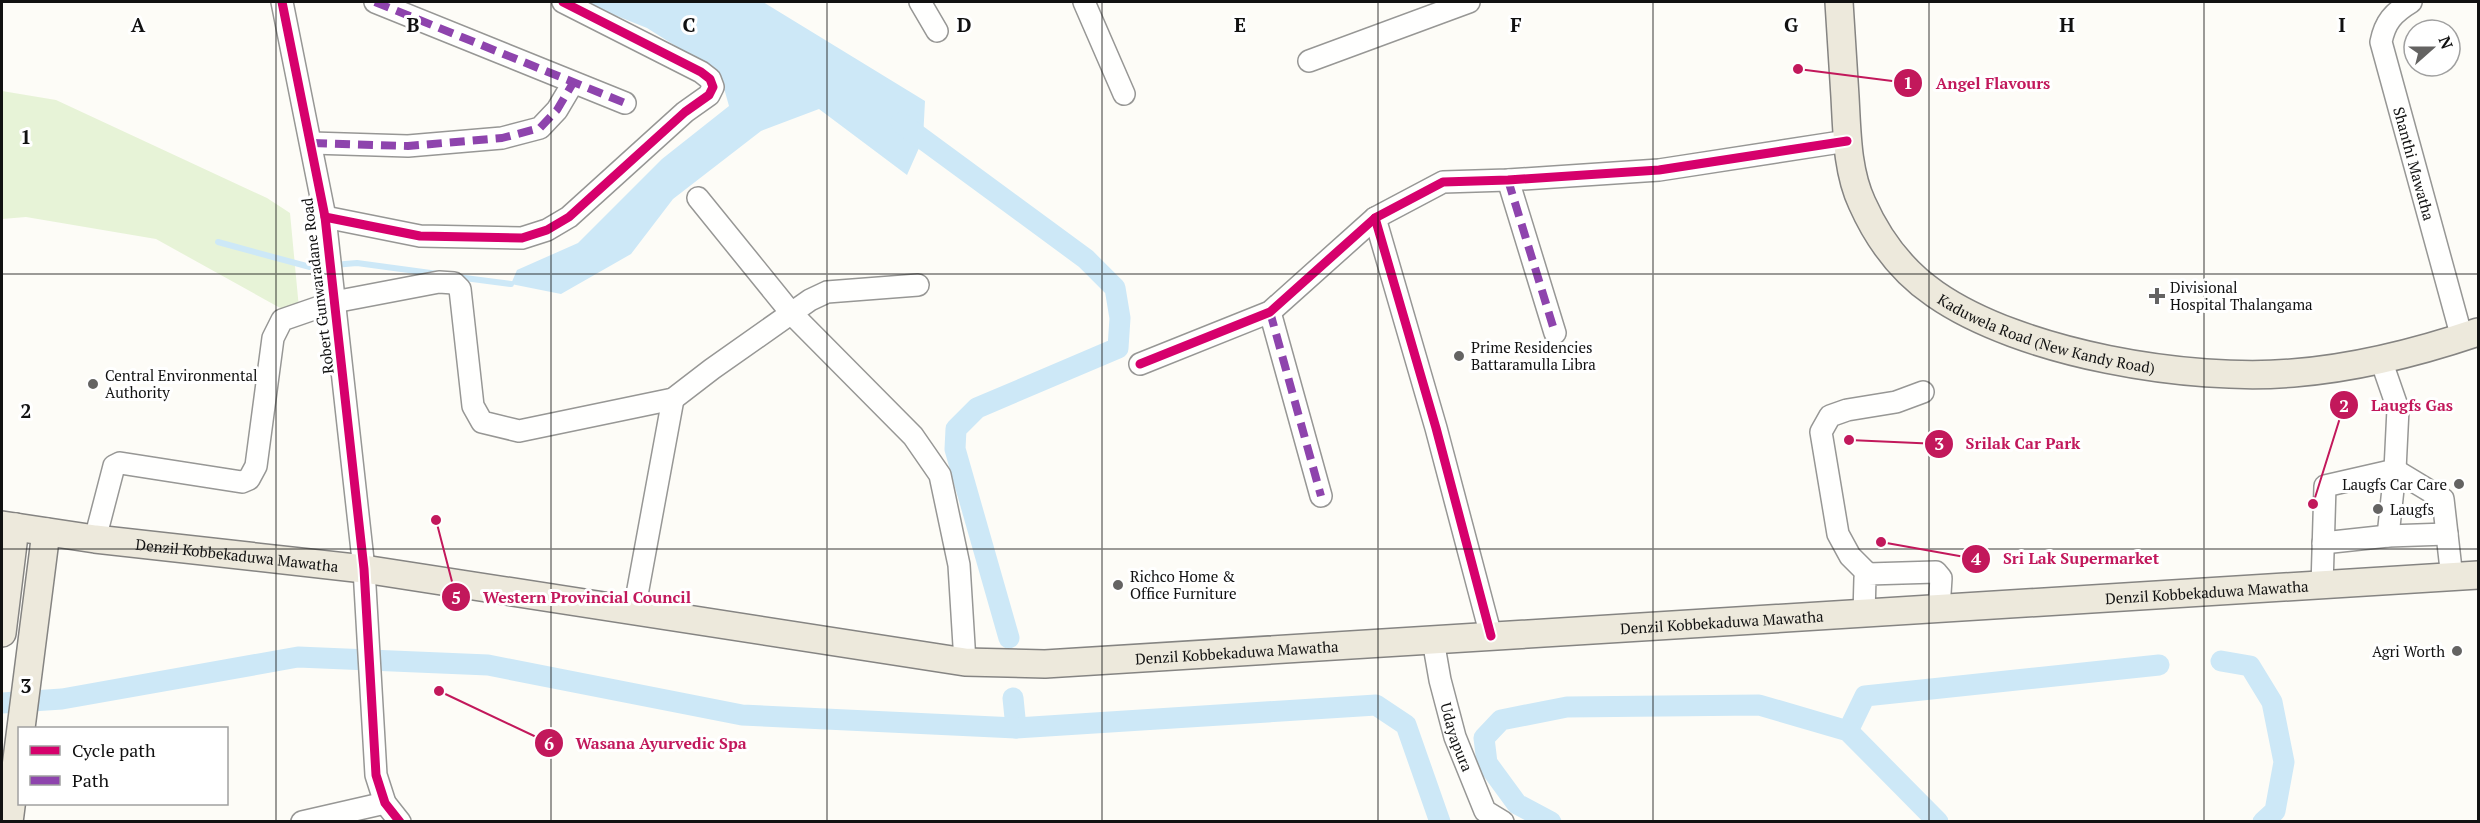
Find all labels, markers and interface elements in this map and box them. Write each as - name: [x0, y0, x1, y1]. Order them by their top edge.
- text: A: [131, 11, 146, 38]
- text: B: [407, 11, 420, 38]
- text: C: [682, 11, 696, 38]
- text: D: [957, 11, 971, 38]
- text: E: [1234, 11, 1246, 38]
- text: F: [1510, 11, 1522, 38]
- text: G: [1784, 11, 1798, 38]
- text: H: [2059, 11, 2075, 38]
- text: I: [2338, 11, 2346, 38]
- north arrow: [2402, 18, 2462, 78]
- text: N: [2434, 33, 2458, 52]
- callout: Angel Flavours: [1893, 66, 2062, 100]
- text: 1: [1903, 70, 1913, 94]
- text: Angel Flavours: [1936, 72, 2050, 94]
- street label: Shanthi Mawatha: [2389, 105, 2439, 223]
- text: 1: [20, 123, 32, 150]
- street label: Robert Gunwaradane Road: [296, 197, 338, 375]
- place label: Divisional Hospital Thalangama: [2170, 277, 2313, 314]
- marker: Divisional Hospital Thalangama: [2148, 287, 2166, 305]
- street label: Kaduwela Road (New Kandy Road): [1934, 289, 2156, 377]
- place label: Prime Residencies Battaramulla Libra: [1471, 337, 1596, 374]
- marker: Prime Residencies Battaramulla Libra: [1452, 349, 1466, 363]
- place label: Central Environmental Authority: [105, 365, 258, 402]
- marker: Central Environmental Authority: [86, 377, 100, 391]
- callout: Laugfs Gas: [2329, 388, 2465, 422]
- text: 2: [2339, 393, 2349, 417]
- text: Laugfs Gas: [2371, 394, 2453, 416]
- text: 2: [20, 397, 32, 424]
- callout: Srilak Car Park: [1924, 427, 2092, 461]
- text: 3: [1934, 431, 1944, 455]
- text: Srilak Car Park: [1966, 432, 2081, 454]
- place label: Laugfs Car Care: [2342, 474, 2447, 494]
- marker: Laugfs Car Care: [2452, 477, 2466, 491]
- place label: Laugfs: [2390, 499, 2434, 519]
- marker: Laugfs: [2371, 502, 2385, 516]
- street label: Denzil Kobbekaduwa Mawatha: [135, 534, 340, 576]
- callout: Sri Lak Supermarket: [1961, 542, 2171, 576]
- text: 4: [1971, 546, 1982, 570]
- text: Sri Lak Supermarket: [2003, 547, 2160, 569]
- place label: Richco Home & Office Furniture: [1130, 566, 1237, 603]
- street label: Denzil Kobbekaduwa Mawatha: [2105, 576, 2310, 608]
- marker: Richco Home & Office Furniture: [1111, 578, 1125, 592]
- callout: Western Provincial Council: [441, 580, 703, 614]
- text: 5: [451, 585, 461, 609]
- text: Western Provincial Council: [483, 586, 691, 608]
- street label: Denzil Kobbekaduwa Mawatha: [1619, 606, 1825, 638]
- street label: Denzil Kobbekaduwa Mawatha: [1134, 636, 1339, 668]
- place label: Agri Worth: [2372, 641, 2445, 661]
- marker: Agri Worth: [2450, 644, 2464, 658]
- text: 3: [20, 672, 32, 699]
- street label: Udayapura: [1436, 700, 1478, 775]
- callout: Wasana Ayurvedic Spa: [534, 726, 759, 760]
- legend: [18, 727, 228, 805]
- text: 6: [544, 731, 554, 755]
- text: Wasana Ayurvedic Spa: [575, 732, 747, 754]
- text: Cycle path: [72, 738, 156, 762]
- text: Path: [72, 768, 109, 792]

